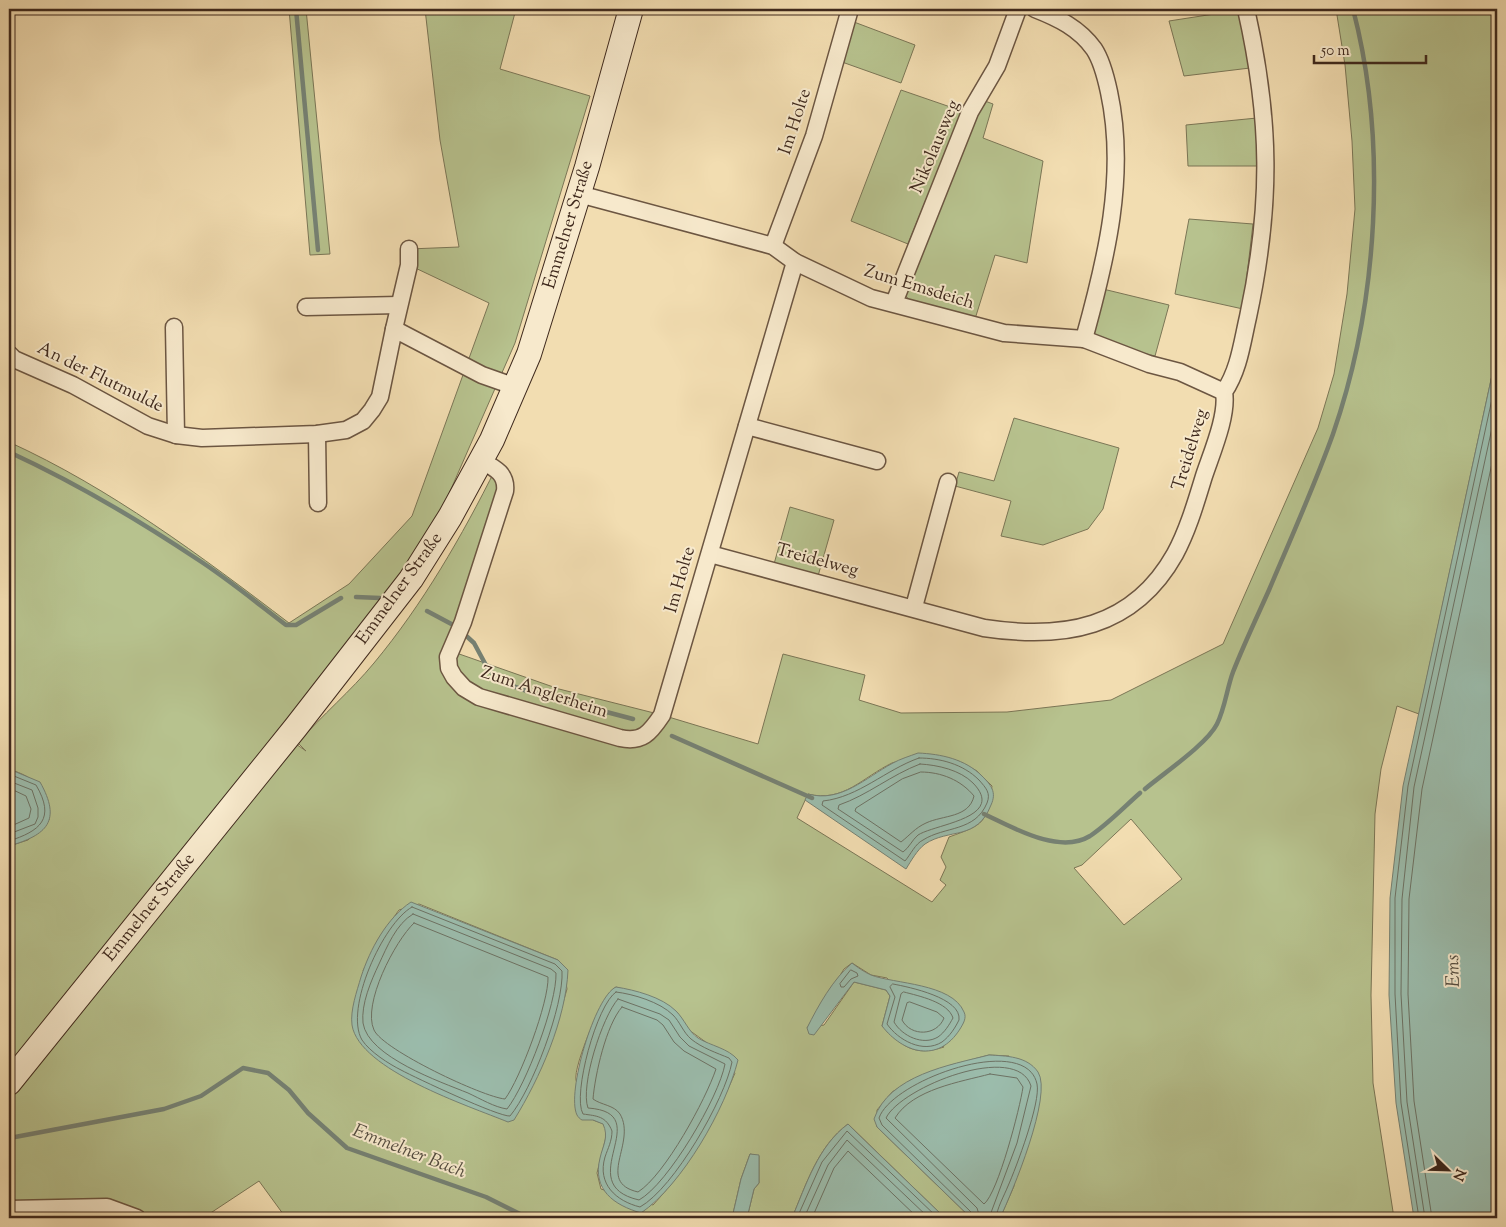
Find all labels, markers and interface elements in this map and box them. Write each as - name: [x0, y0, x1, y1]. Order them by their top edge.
- scale bar: [1314, 32, 1426, 64]
- text: 50 m: [1320, 41, 1350, 62]
- street label: Im Holte: [773, 86, 819, 158]
- street label: Nikolausweg: [905, 96, 967, 198]
- street label: Emmelner Straße: [537, 158, 601, 292]
- street label: Zum Emsdeich: [861, 259, 978, 317]
- street label: An der Flutmulde: [32, 336, 168, 420]
- street label: Treidelweg: [1166, 406, 1216, 494]
- street label: Emmelner Straße: [350, 528, 450, 650]
- street label: Treidelweg: [773, 538, 861, 585]
- street label: Im Holte: [659, 544, 703, 616]
- street label: Zum Anglerheim: [477, 660, 611, 726]
- street label: Emmelner Straße: [98, 848, 202, 968]
- water label: Ems: [1440, 954, 1468, 988]
- water label: Emmelner Bach: [348, 1118, 470, 1186]
- north arrow: [1424, 1144, 1474, 1194]
- text: N: [1447, 1165, 1470, 1183]

